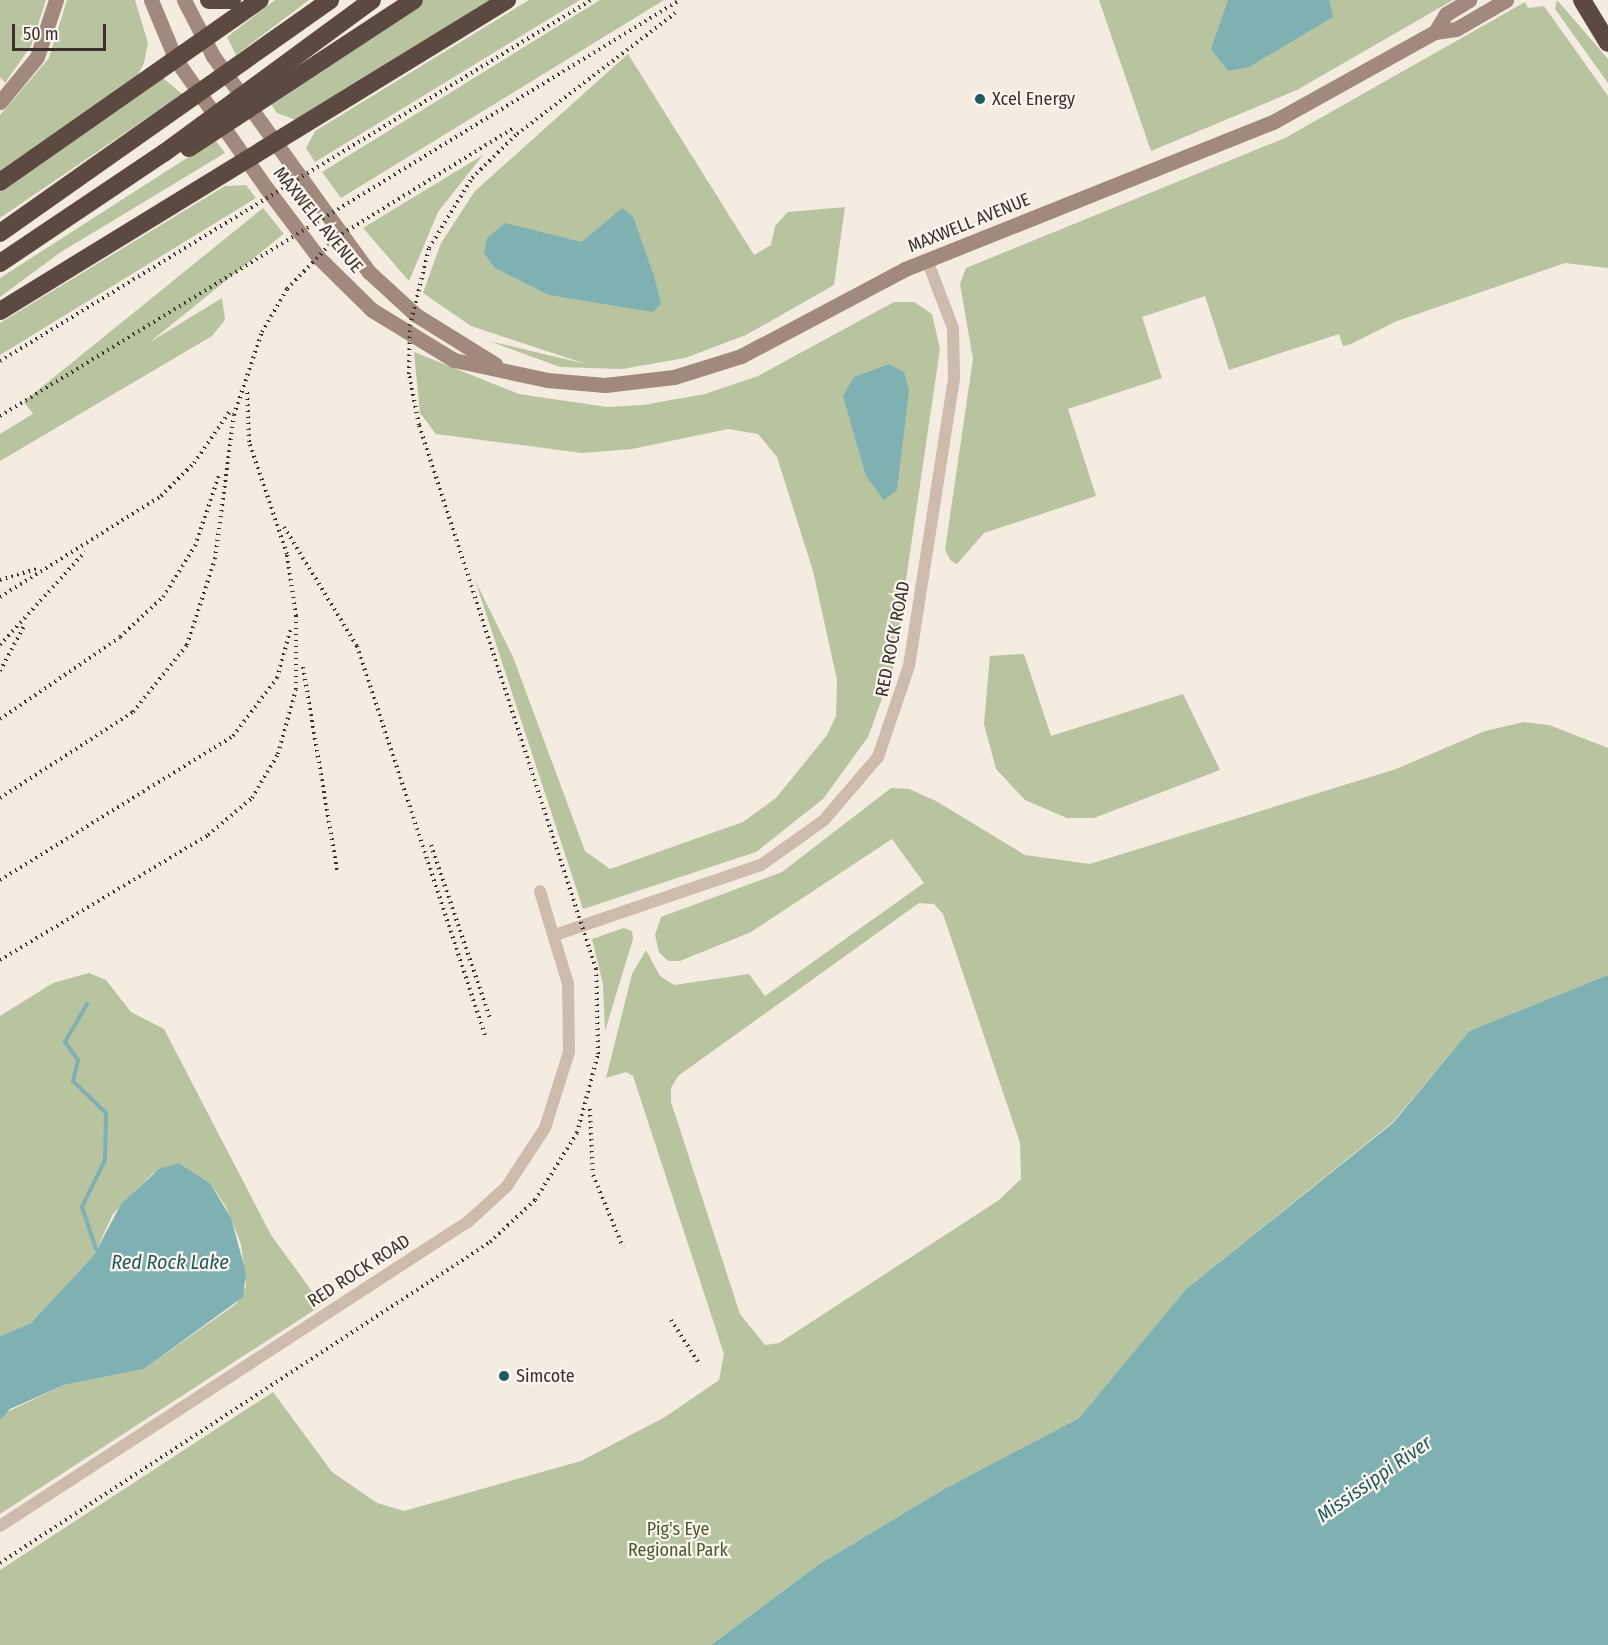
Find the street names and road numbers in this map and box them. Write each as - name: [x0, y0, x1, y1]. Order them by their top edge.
- street label: MAXWELL AVENUE: [269, 163, 367, 277]
- street label: MAXWELL AVENUE: [905, 189, 1033, 257]
- street label: RED ROCK ROAD: [871, 579, 915, 699]
- street label: RED ROCK ROAD: [304, 1230, 414, 1312]

